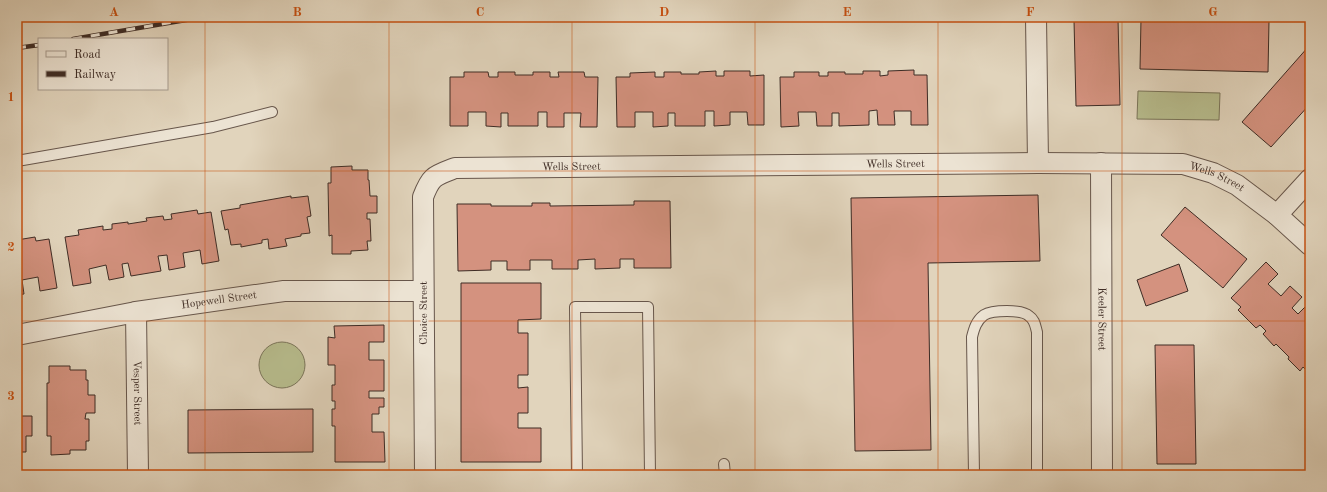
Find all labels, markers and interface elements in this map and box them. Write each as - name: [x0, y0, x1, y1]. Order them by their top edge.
- text: A: [109, 6, 119, 19]
- text: B: [292, 6, 302, 19]
- text: C: [476, 6, 484, 19]
- text: D: [659, 6, 669, 19]
- text: E: [843, 6, 852, 19]
- text: F: [1026, 6, 1035, 19]
- text: G: [1208, 6, 1218, 19]
- legend: [38, 38, 168, 90]
- text: Road: [74, 49, 101, 61]
- text: Railway: [74, 69, 117, 81]
- text: 1: [7, 91, 15, 104]
- street label: Wells Street: [866, 158, 925, 170]
- street label: Wells Street: [542, 161, 601, 173]
- street label: Wells Street: [1188, 161, 1246, 194]
- text: 2: [7, 241, 15, 254]
- street label: Choice Street: [419, 281, 430, 345]
- street label: Keeler Street: [1096, 287, 1107, 351]
- street label: Hopewell Street: [180, 289, 258, 311]
- street label: Vesper Street: [131, 361, 143, 426]
- text: 3: [7, 390, 15, 403]

